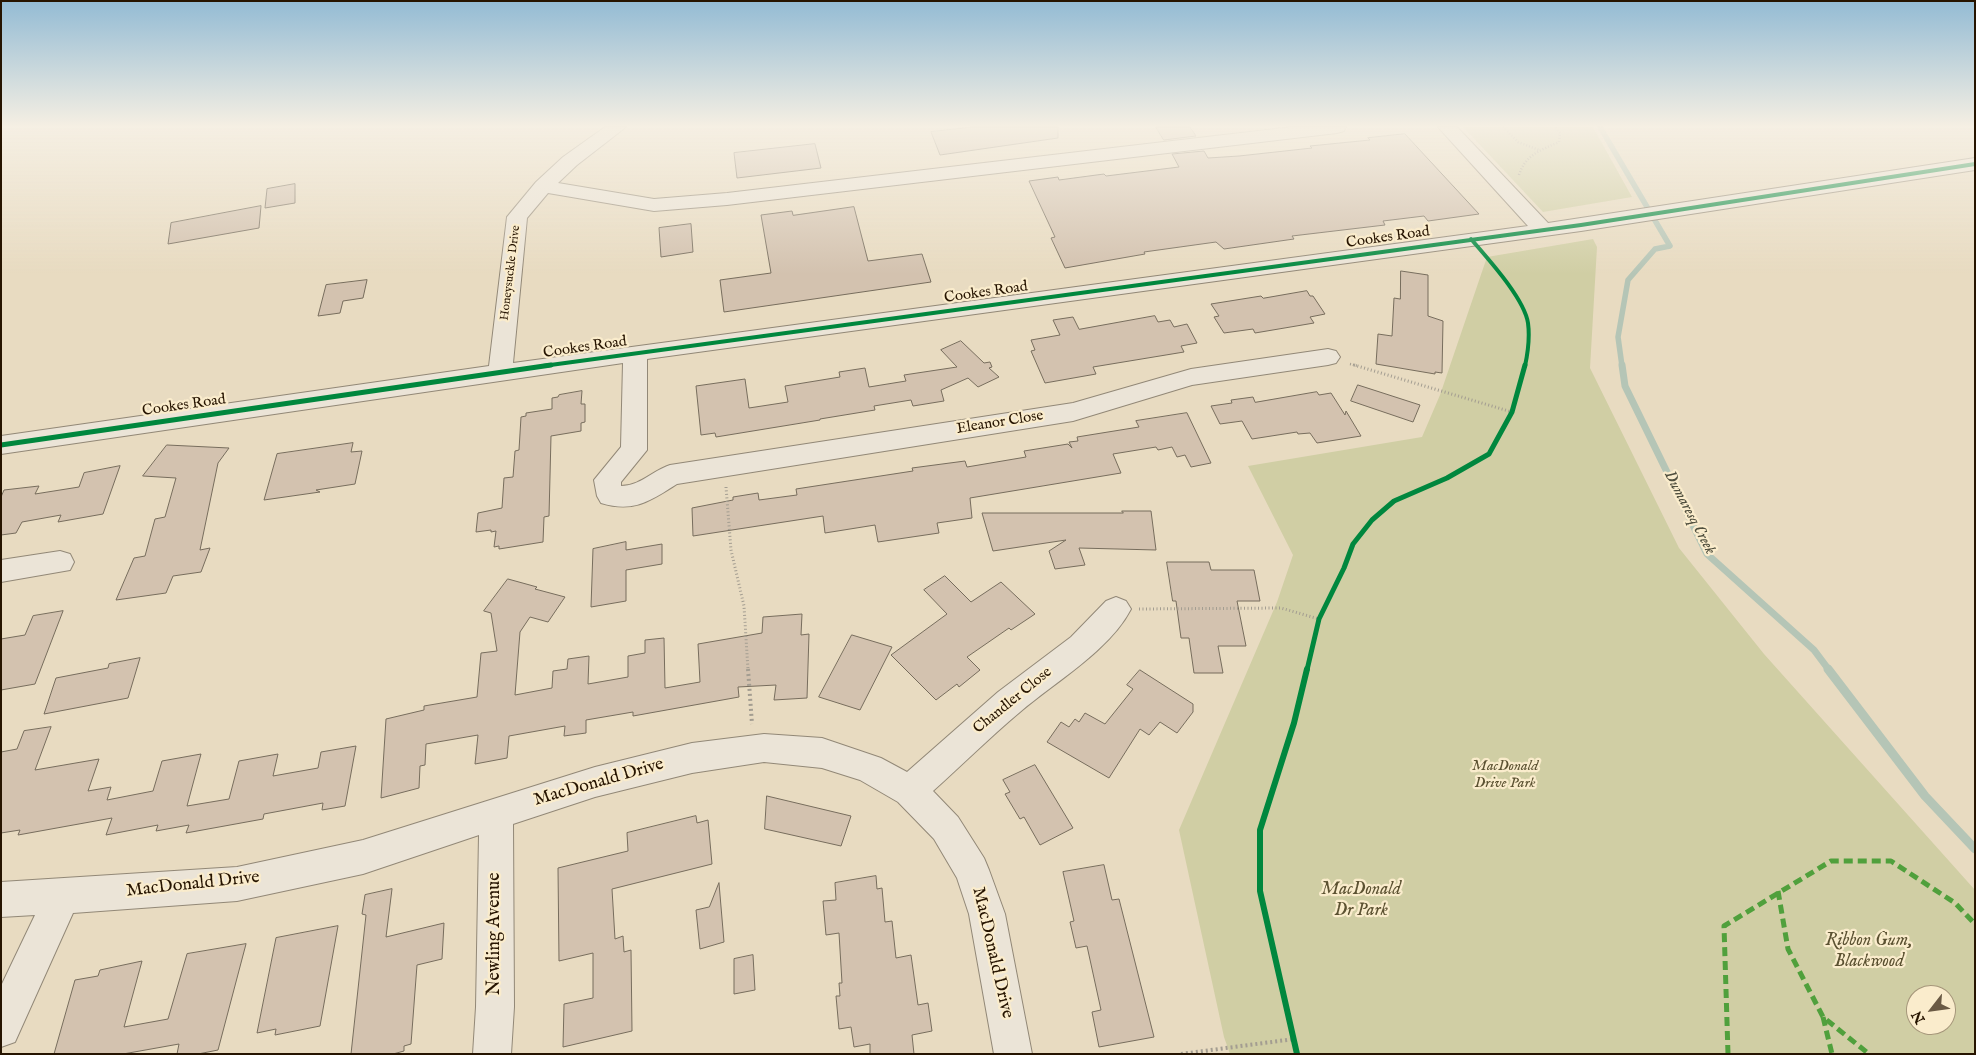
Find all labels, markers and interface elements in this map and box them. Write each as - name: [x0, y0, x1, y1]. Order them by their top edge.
- street label: Cookes Road: [1345, 223, 1431, 253]
- street label: Honeysuckle Drive: [498, 225, 524, 321]
- street label: Cookes Road: [943, 278, 1029, 308]
- street label: Cookes Road: [542, 333, 628, 363]
- street label: Cookes Road: [141, 391, 227, 421]
- street label: Eleanor Close: [955, 407, 1045, 439]
- water label: Dumaresq Creek: [1659, 468, 1719, 558]
- street label: Chandler Close: [970, 664, 1056, 738]
- street label: MacDonald Drive: [532, 754, 666, 812]
- park label: MacDonald Drive Park: [1472, 758, 1538, 793]
- street label: MacDonald Drive: [125, 867, 261, 903]
- street label: Newling Avenue: [484, 872, 506, 996]
- park label: MacDonald Dr Park: [1321, 879, 1401, 922]
- street label: MacDonald Drive: [966, 885, 1018, 1021]
- park label: Ribbon Gum, Blackwood: [1825, 930, 1913, 972]
- north arrow: [1906, 985, 1956, 1035]
- text: N: [1908, 1007, 1930, 1027]

